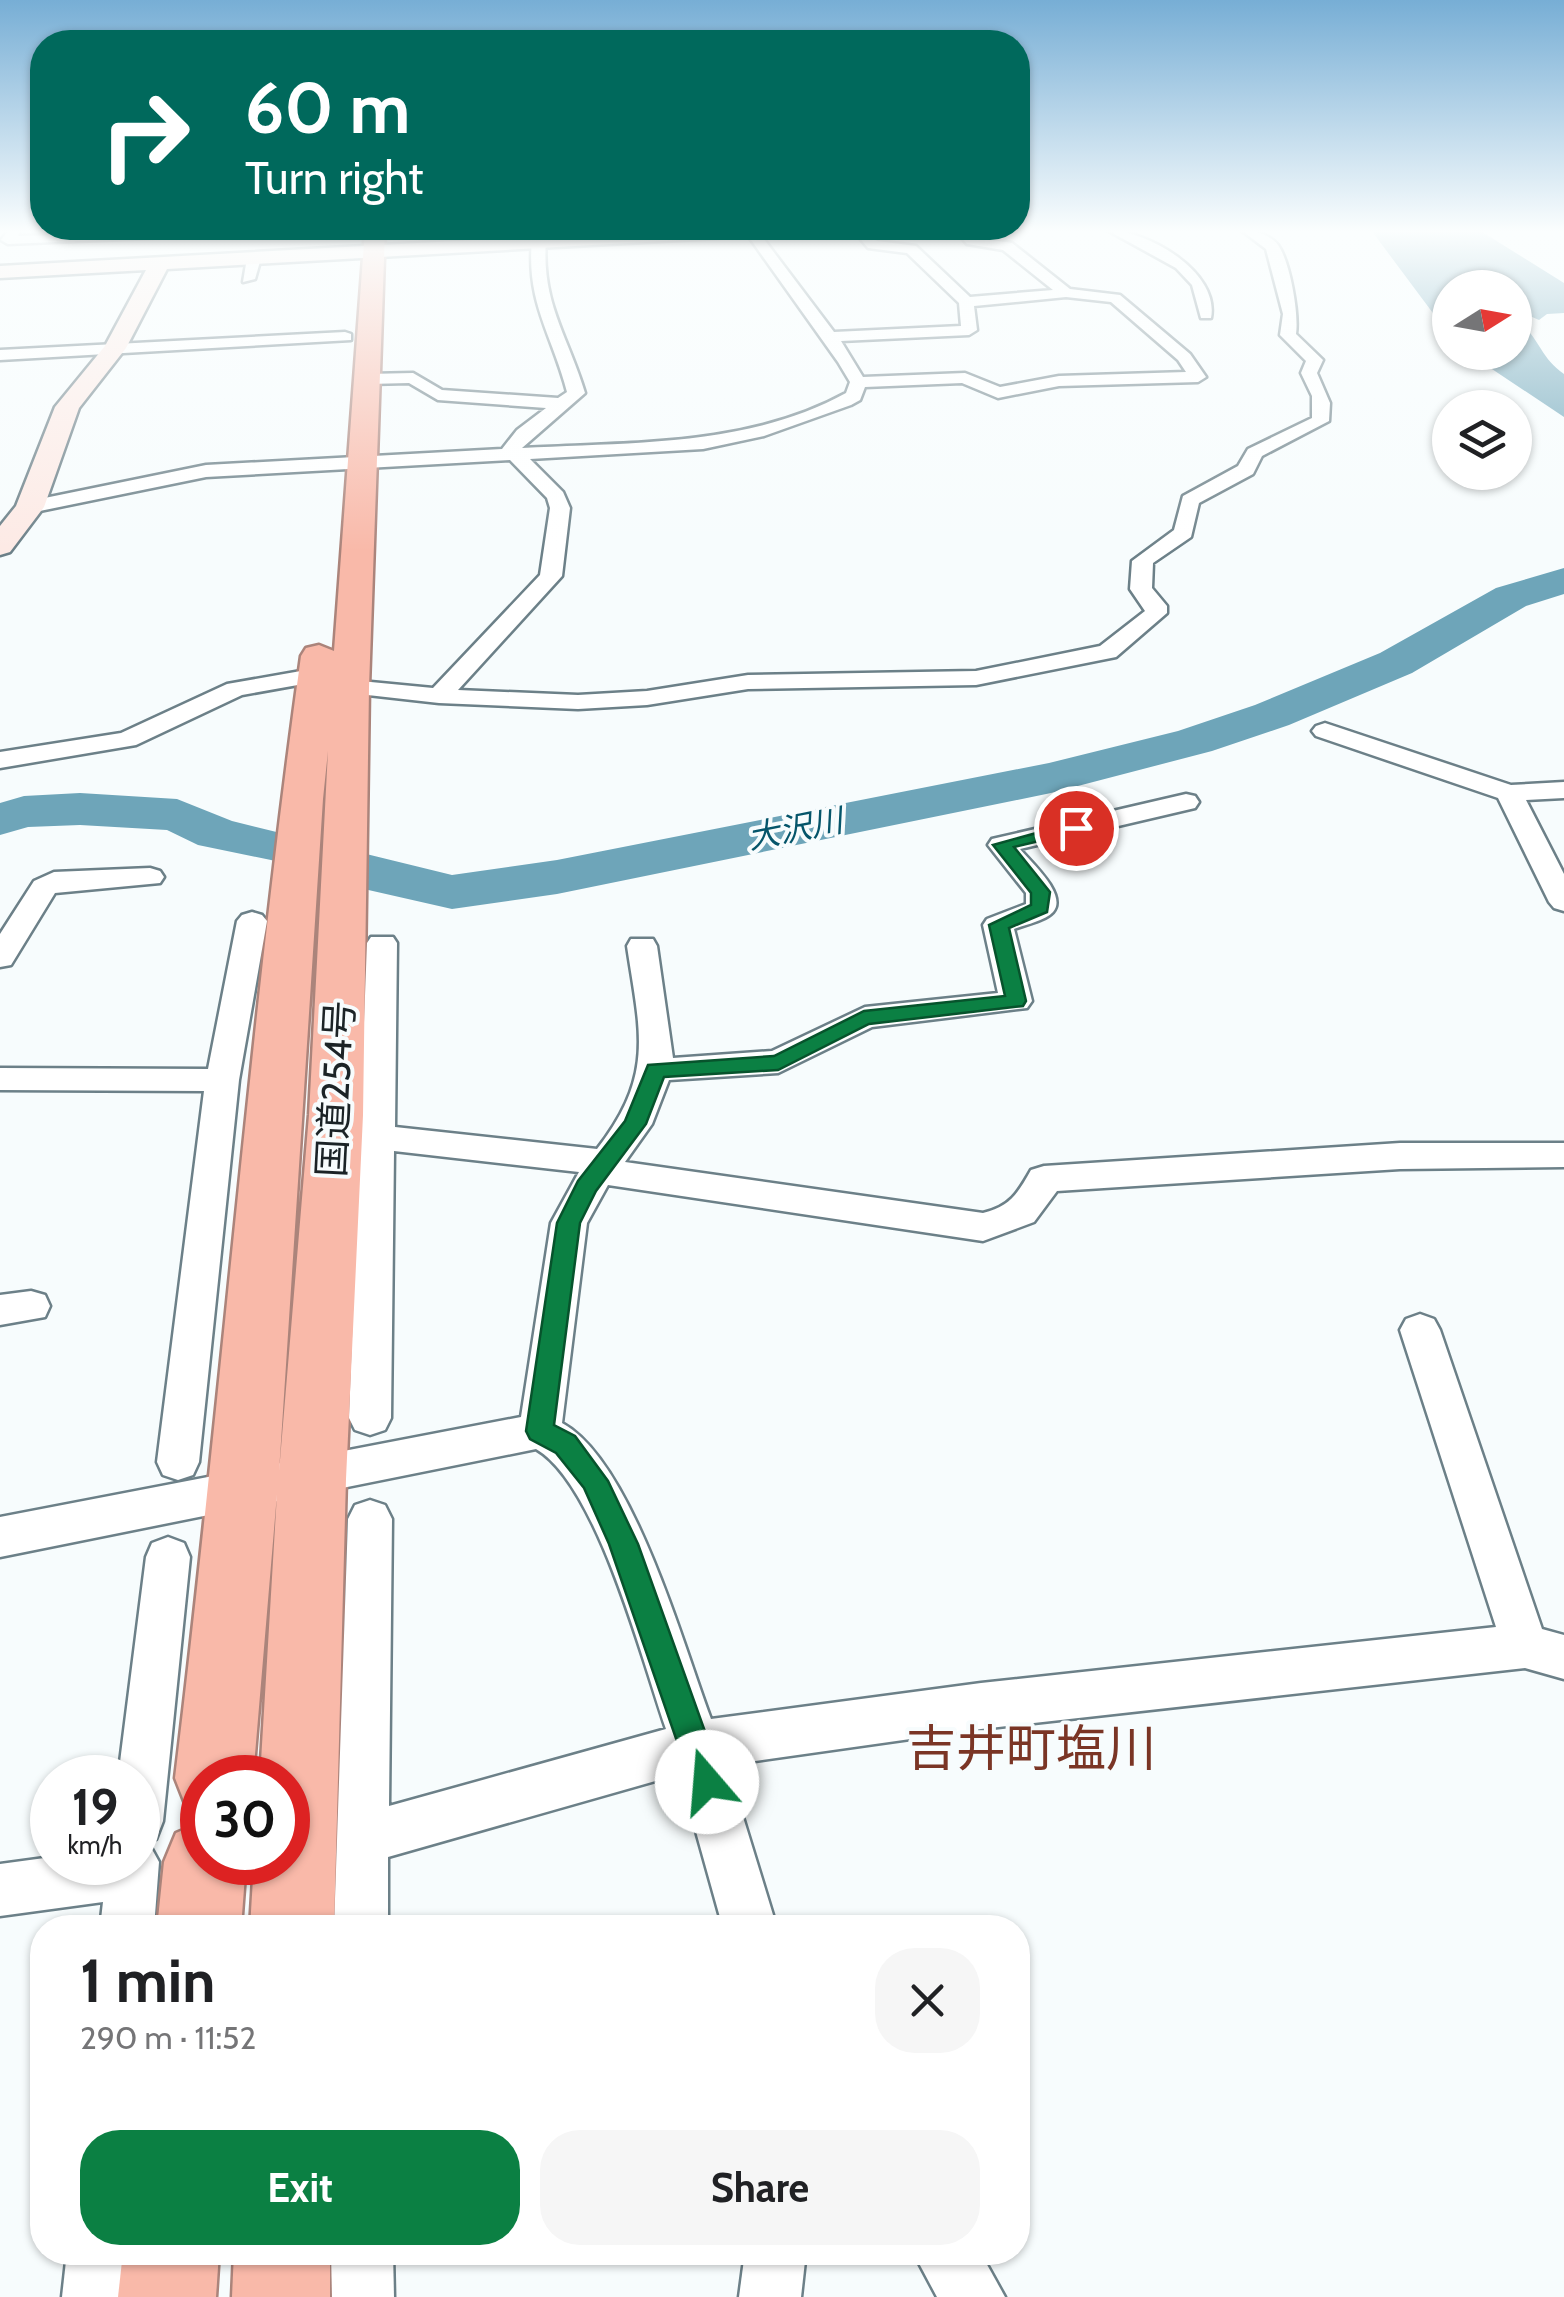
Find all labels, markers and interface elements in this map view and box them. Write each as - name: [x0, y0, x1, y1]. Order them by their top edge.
- text: 60 m: [245, 65, 410, 151]
- icon: right: [80, 70, 210, 200]
- text: Turn right: [245, 151, 424, 205]
- north arrow: [1432, 270, 1532, 370]
- map controls: [1432, 270, 1532, 490]
- button: layers: [1432, 390, 1532, 490]
- pin: [1034, 786, 1119, 871]
- water label: 大沢川: [744, 800, 849, 857]
- icon: arrive: [1049, 801, 1104, 856]
- street label: 国道254号: [307, 1000, 364, 1178]
- district label: 吉井町塩川: [906, 1718, 1156, 1779]
- position arrow: [655, 1730, 759, 1834]
- speed limit sign: 30: [180, 1755, 310, 1885]
- text: 19: [72, 1777, 118, 1838]
- text: km/h: [68, 1830, 122, 1860]
- text: 1 min: [80, 1944, 215, 2017]
- button: close: [875, 1948, 980, 2053]
- text: 290 m · 11:52: [80, 2018, 256, 2057]
- button: Exit: [80, 2130, 520, 2245]
- button: Share: [540, 2130, 980, 2245]

